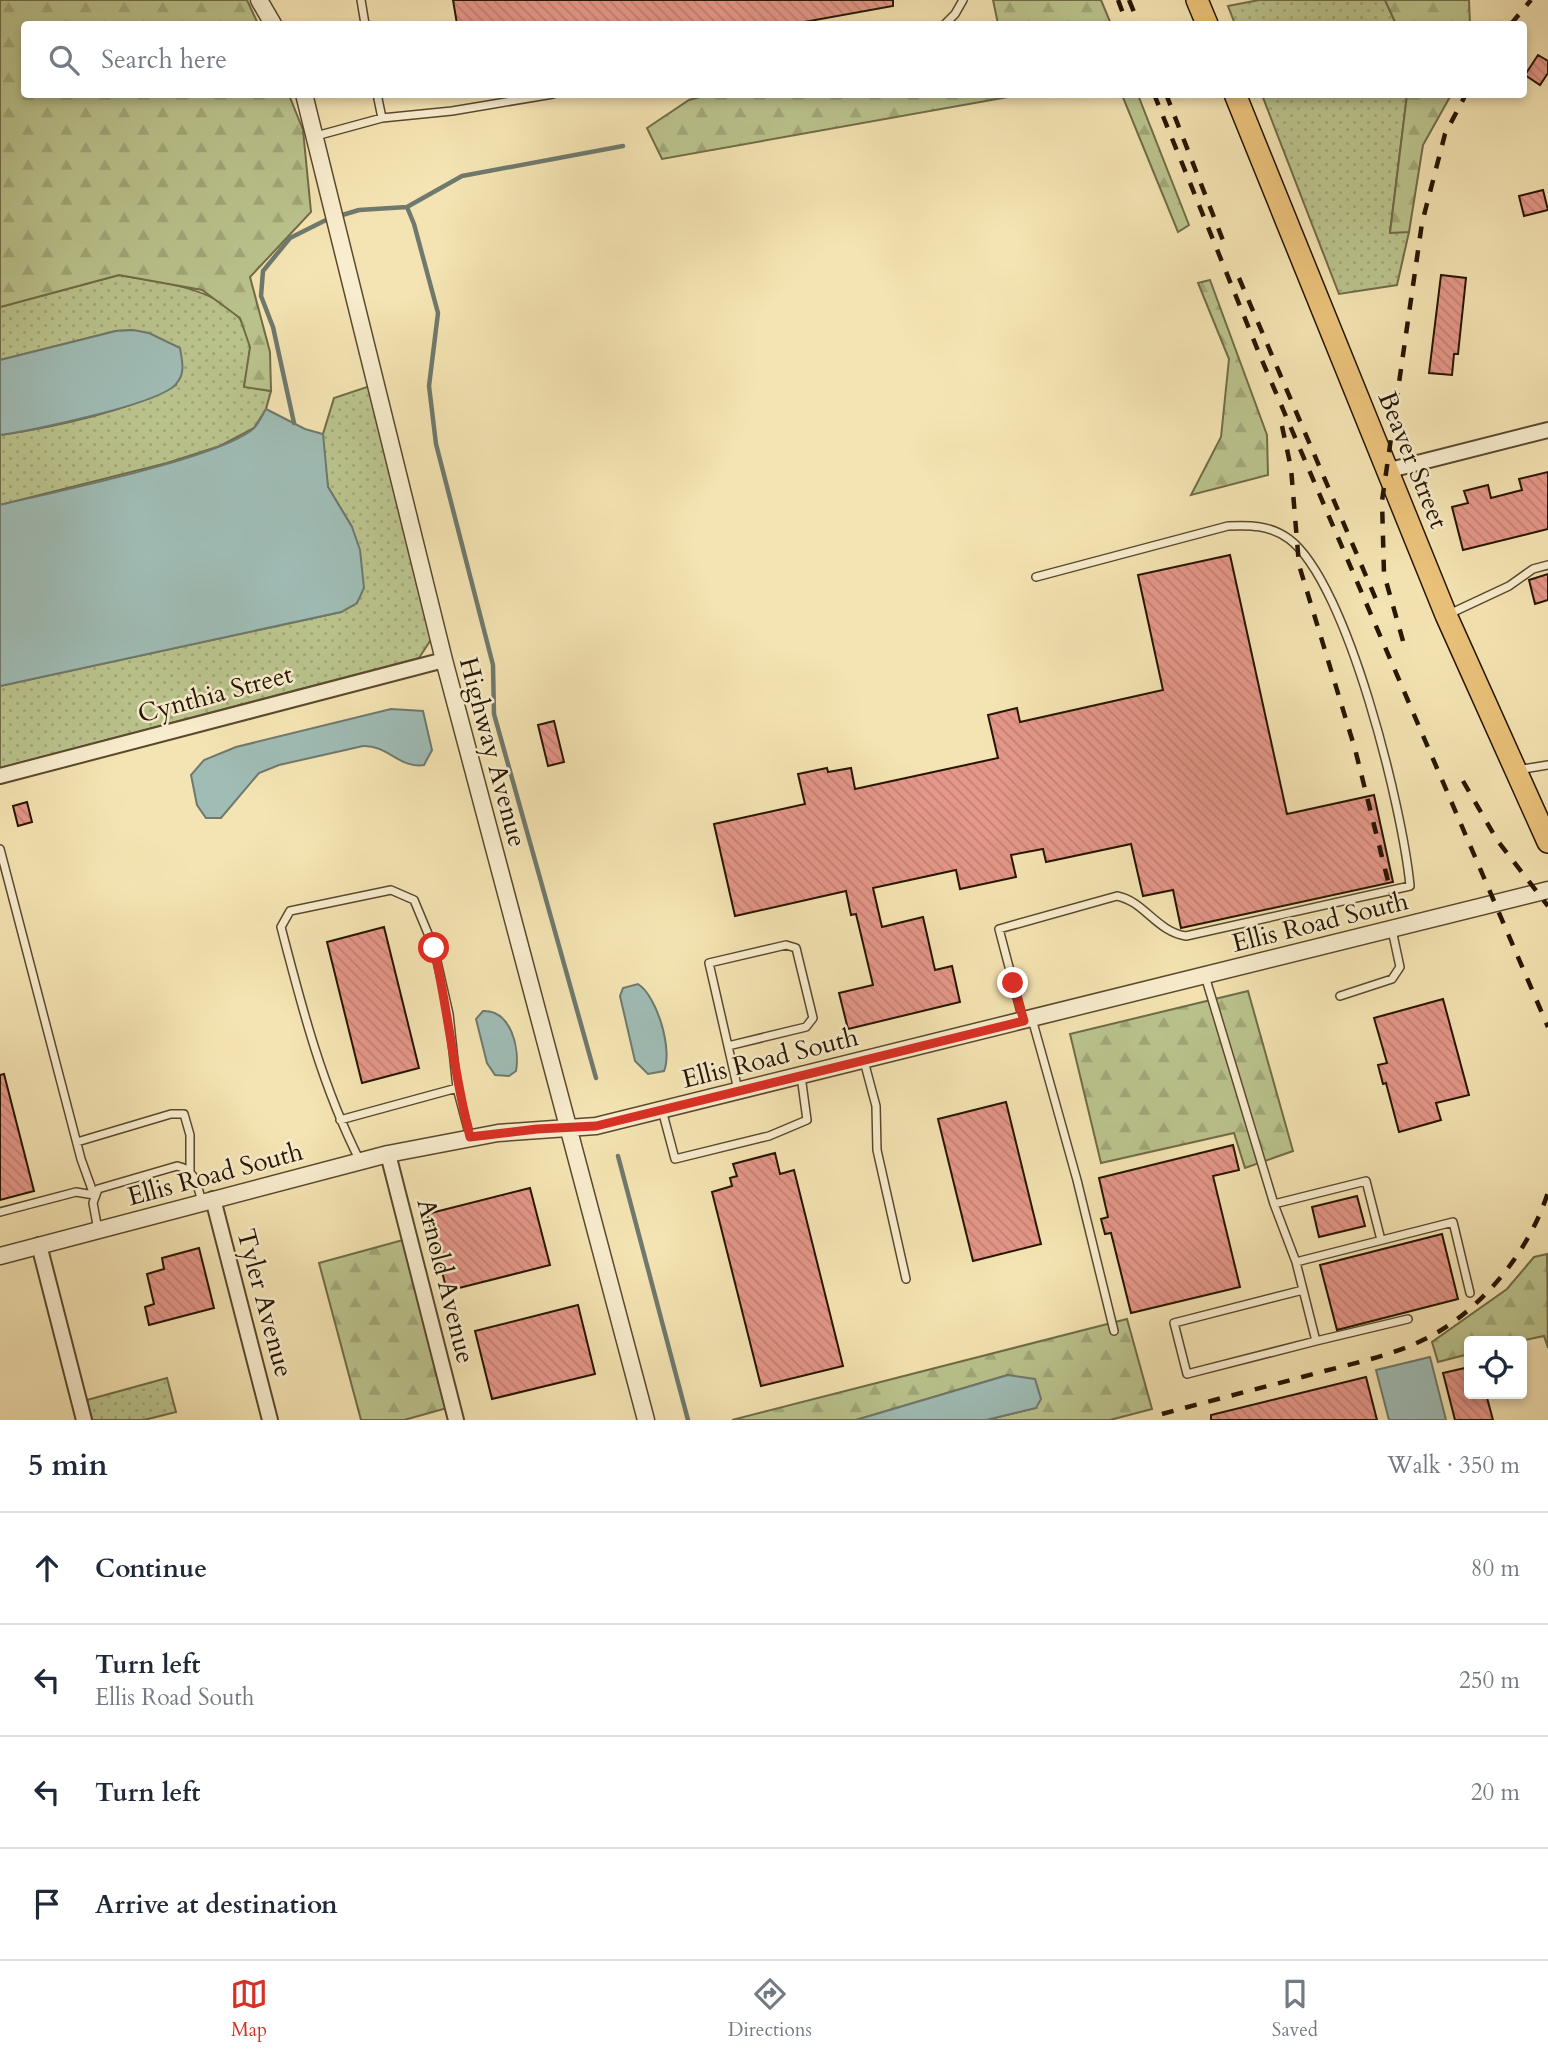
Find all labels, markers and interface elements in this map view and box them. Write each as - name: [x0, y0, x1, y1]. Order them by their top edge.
- search box: [21, 21, 1527, 98]
- icon: search: [45, 41, 83, 79]
- text: Search here: [101, 42, 227, 77]
- street label: Beaver Street: [1370, 386, 1456, 534]
- street label: Highway Avenue: [451, 653, 535, 851]
- street label: Cynthia Street: [134, 657, 296, 731]
- street label: Ellis Road South: [1228, 883, 1412, 961]
- route start: [418, 932, 449, 963]
- route end: [997, 967, 1028, 998]
- street label: Ellis Road South: [678, 1019, 862, 1097]
- street label: Ellis Road South: [123, 1134, 307, 1214]
- street label: Arnold Avenue: [409, 1195, 483, 1367]
- street label: Tyler Avenue: [228, 1225, 302, 1381]
- map controls: [1464, 1336, 1527, 1399]
- button: locate: [1464, 1336, 1527, 1399]
- text: 5 min: [28, 1445, 108, 1486]
- text: Walk · 350 m: [1387, 1450, 1520, 1481]
- icon: ahead: [28, 1549, 66, 1587]
- text: Continue: [95, 1551, 207, 1586]
- text: 80 m: [1471, 1553, 1520, 1584]
- text: Turn left: [95, 1647, 200, 1682]
- icon: left: [28, 1661, 66, 1699]
- text: 250 m: [1459, 1665, 1520, 1696]
- text: Ellis Road South: [95, 1682, 254, 1713]
- icon: left: [28, 1773, 66, 1811]
- text: Turn left: [95, 1775, 200, 1810]
- text: 20 m: [1471, 1777, 1520, 1808]
- icon: arrive: [28, 1885, 66, 1923]
- text: Arrive at destination: [95, 1887, 338, 1922]
- tab: Map: [230, 1975, 268, 2043]
- tab: Directions: [728, 1975, 812, 2043]
- tab: Saved: [1272, 1975, 1318, 2043]

